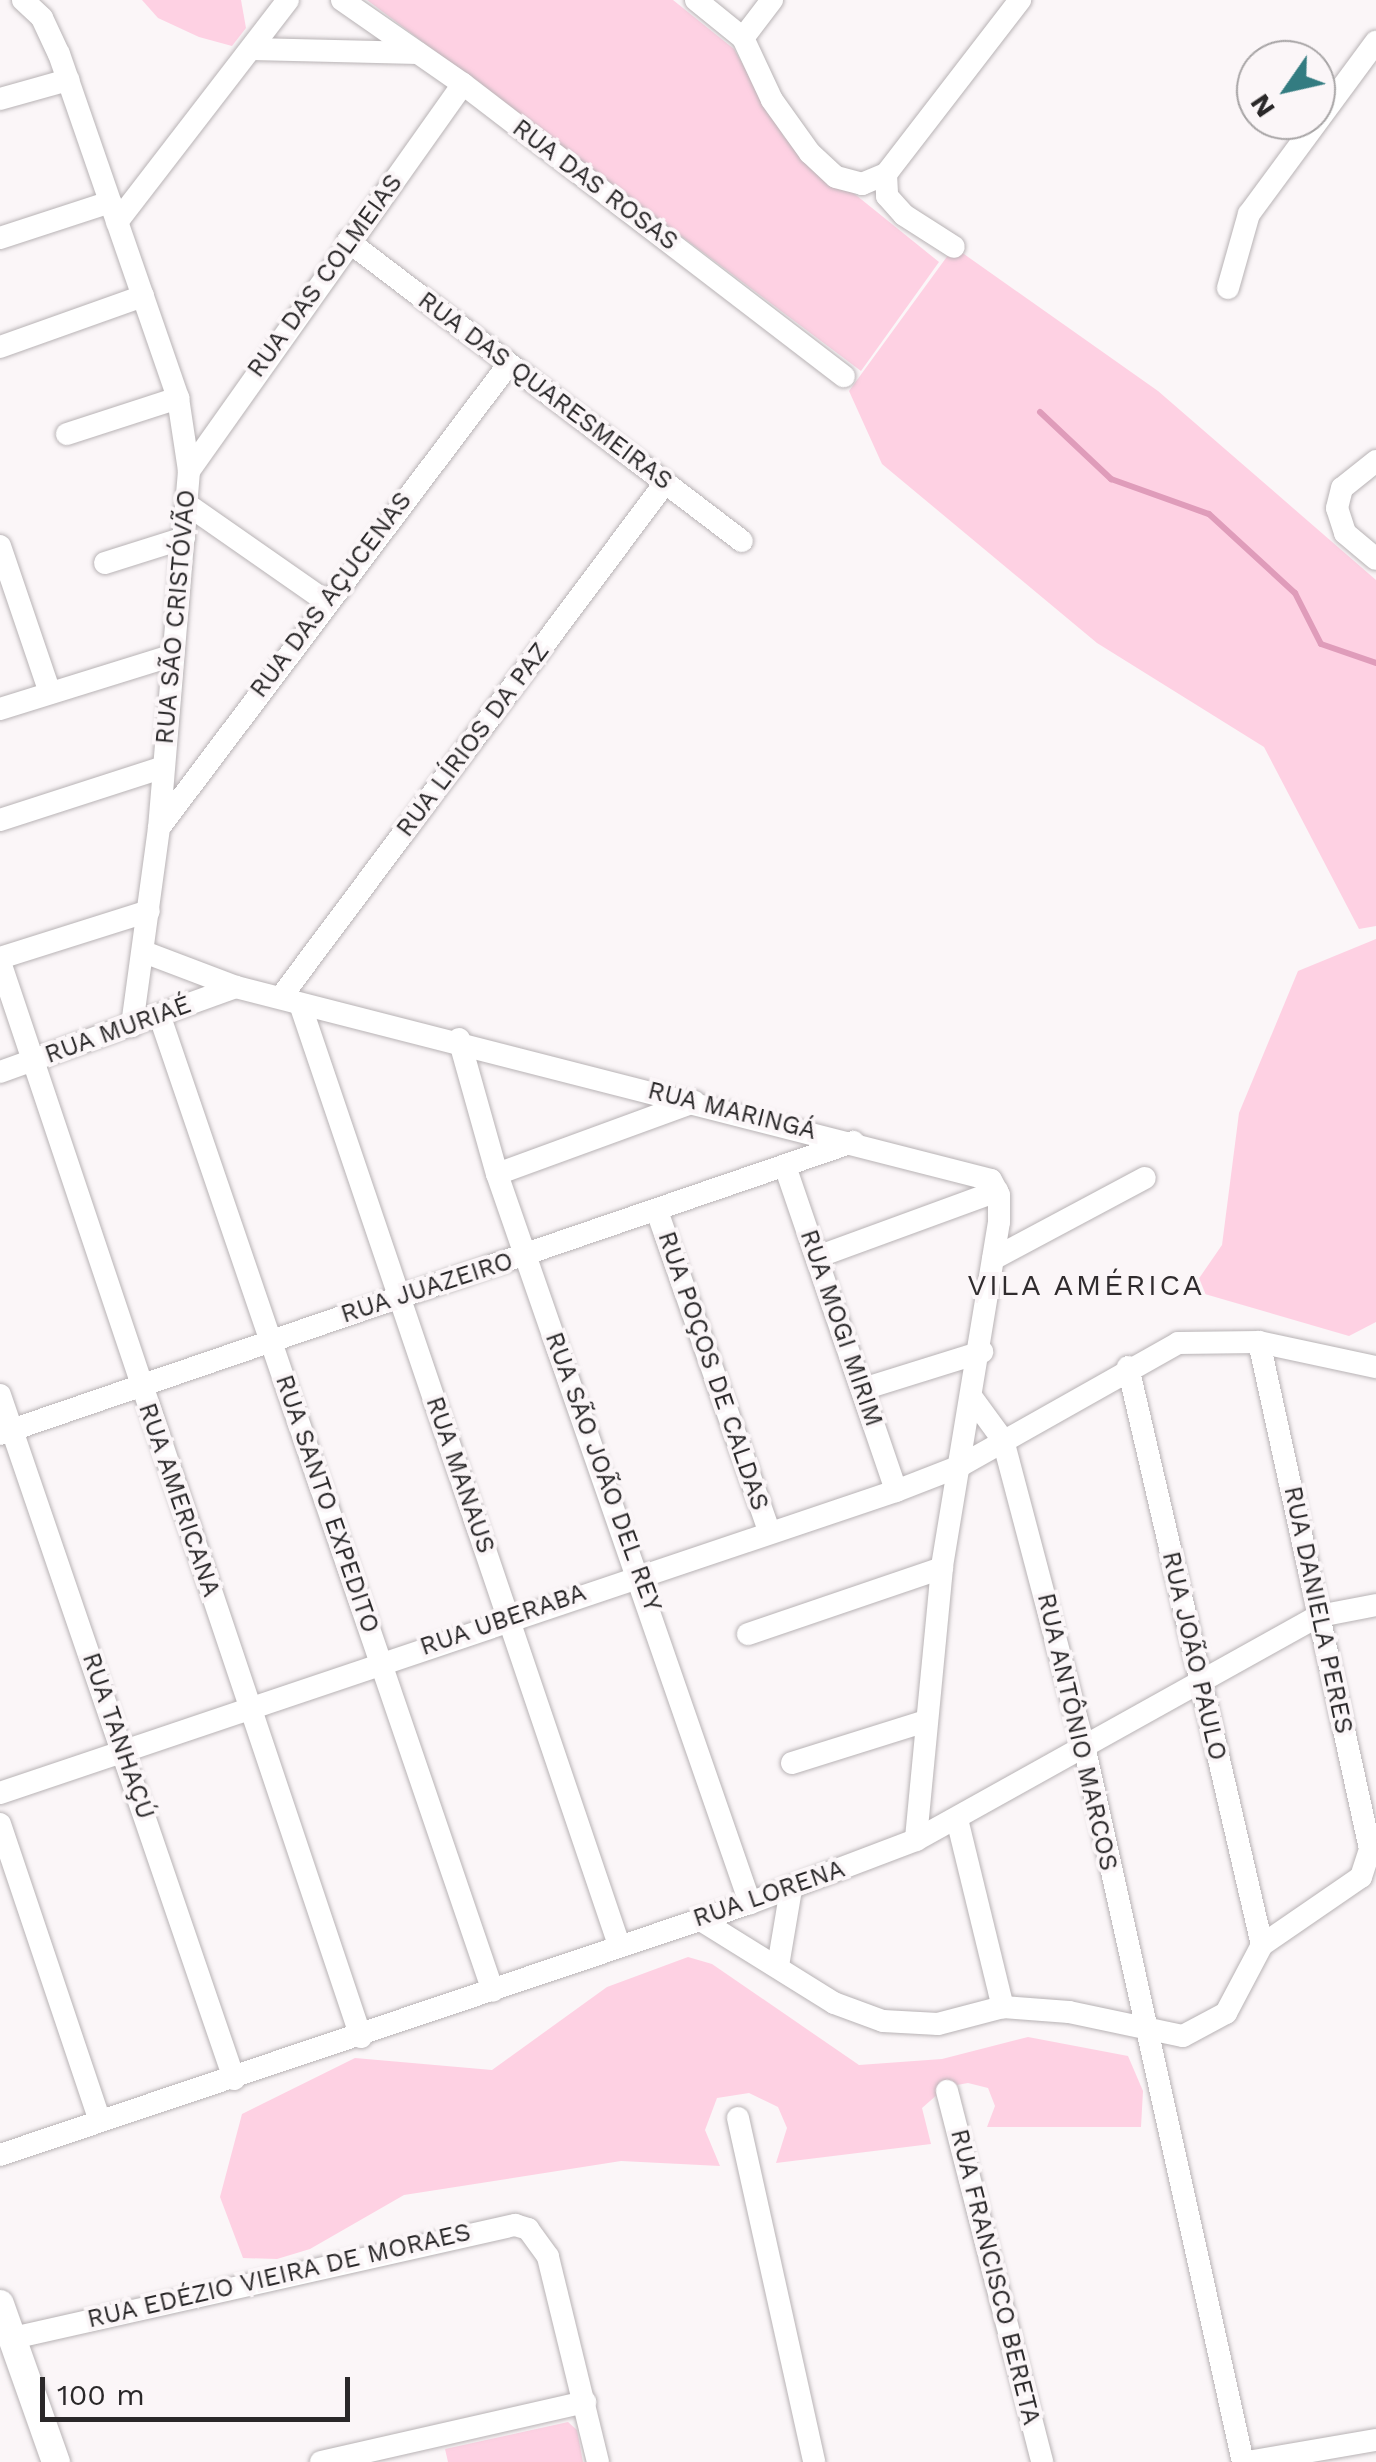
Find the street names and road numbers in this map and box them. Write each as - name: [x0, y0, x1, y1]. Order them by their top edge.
- street label: RUA DAS ROSAS: [506, 113, 684, 257]
- street label: RUA DAS COLMEIAS: [241, 168, 409, 384]
- street label: RUA DAS QUARESMEIRAS: [412, 285, 678, 497]
- street label: RUA DAS AÇUCENAS: [243, 485, 419, 705]
- street label: RUA SÃO CRISTÓVÃO: [150, 488, 202, 746]
- street label: RUA LÍRIOS DA PAZ: [390, 636, 556, 844]
- street label: RUA MURIAÉ: [40, 990, 196, 1070]
- street label: RUA MARINGÁ: [644, 1075, 820, 1147]
- street label: RUA MOGI MIRIM: [793, 1225, 889, 1431]
- street label: RUA POÇOS DE CALDAS: [651, 1227, 775, 1515]
- street label: RUA JUAZEIRO: [336, 1246, 518, 1330]
- street label: RUA SÃO JOÃO DEL REY: [538, 1327, 668, 1617]
- street label: RUA SANTO EXPEDITO: [269, 1371, 385, 1637]
- street label: RUA MANAUS: [419, 1392, 501, 1558]
- street label: RUA AMERICANA: [131, 1398, 227, 1602]
- street label: RUA DANIELA PERES: [1277, 1483, 1359, 1737]
- street label: RUA JOÃO PAULO: [1155, 1548, 1233, 1764]
- street label: RUA UBERABA: [416, 1577, 590, 1663]
- street label: RUA ANTÔNIO MARCOS: [1030, 1589, 1124, 1875]
- street label: RUA TANHAÇÚ: [75, 1648, 161, 1824]
- street label: RUA LORENA: [689, 1854, 849, 1934]
- street label: RUA FRANCISCO BERETA: [944, 2126, 1046, 2428]
- street label: RUA EDÉZIO VIEIRA DE MORAES: [83, 2217, 475, 2335]

